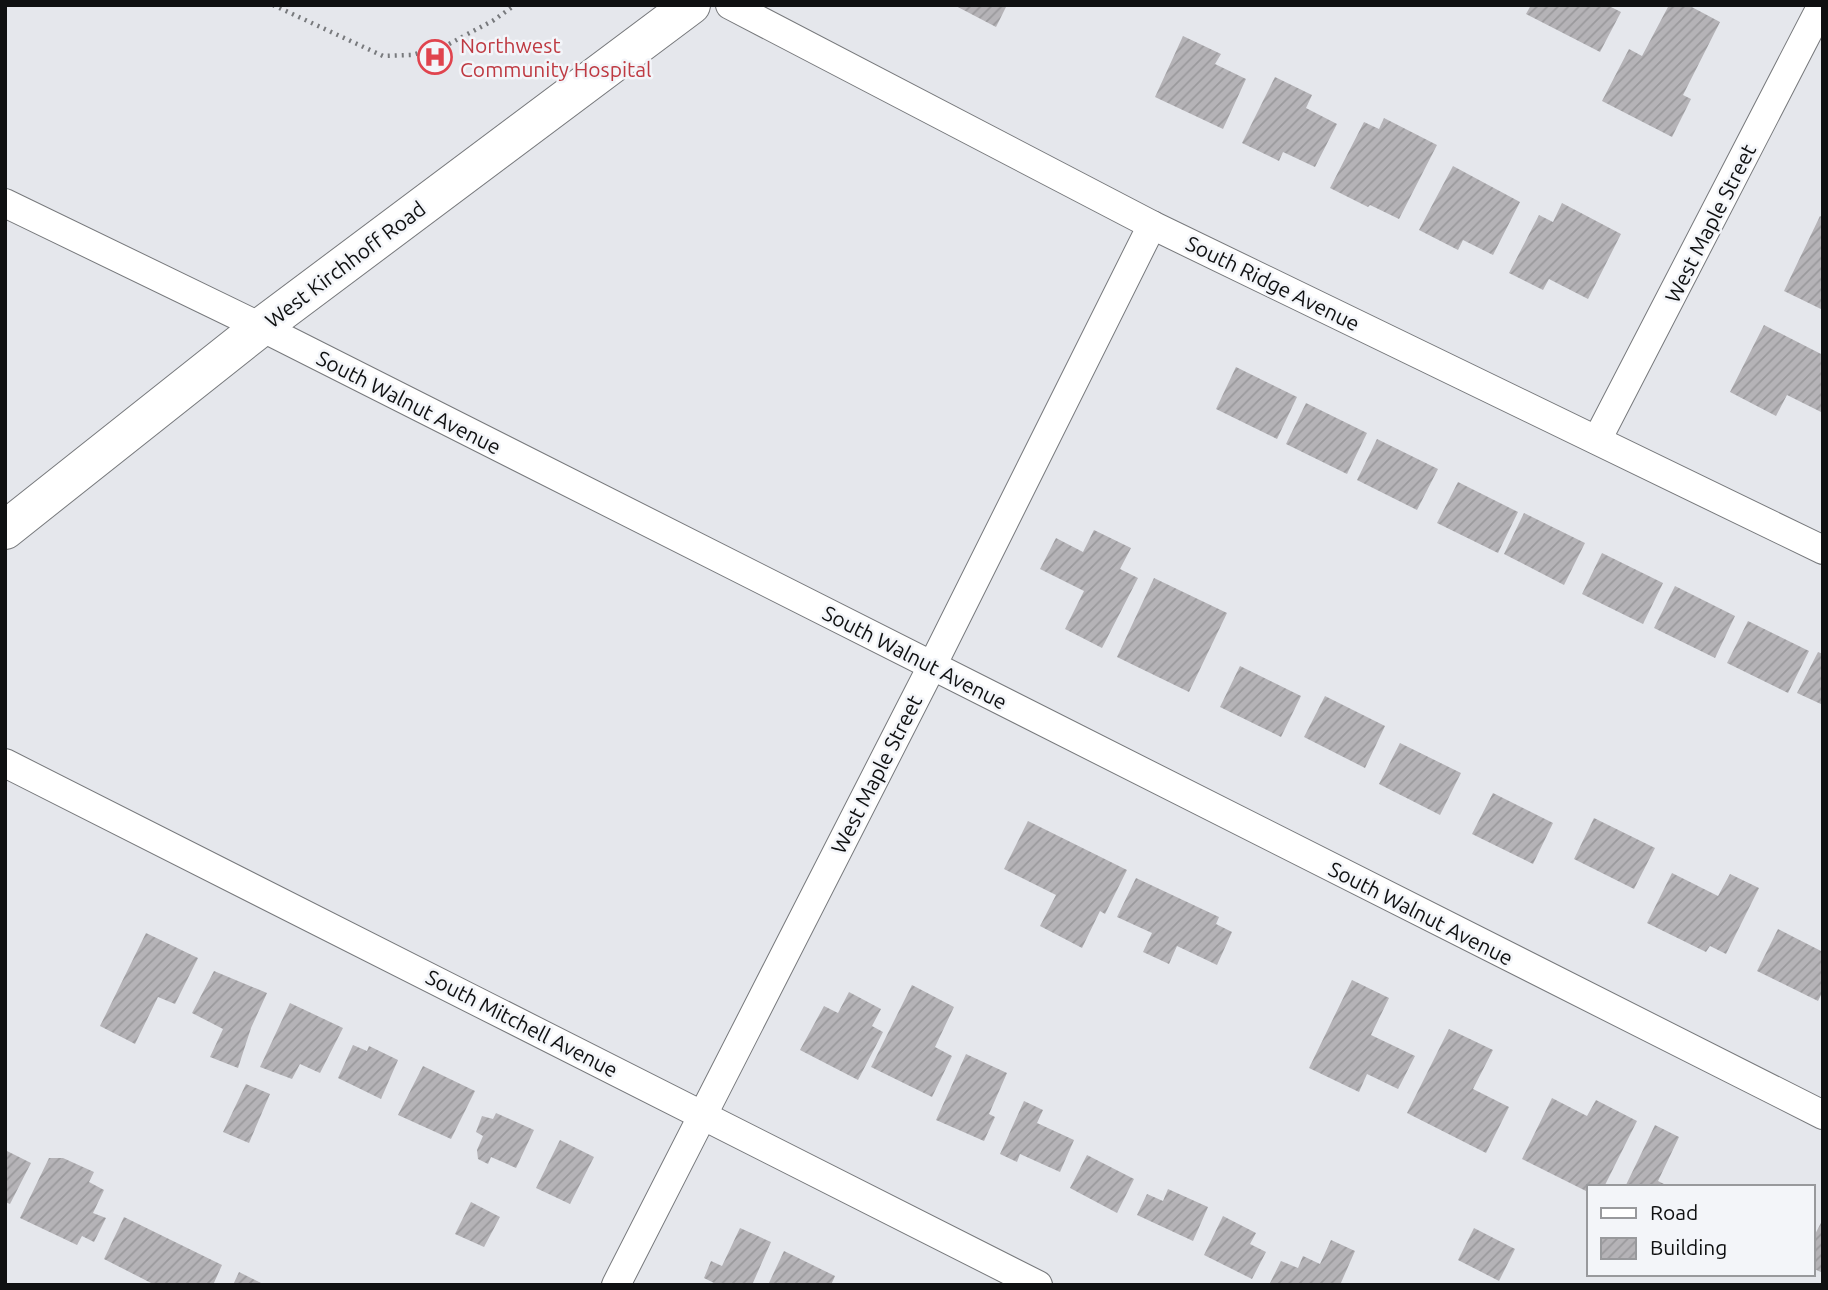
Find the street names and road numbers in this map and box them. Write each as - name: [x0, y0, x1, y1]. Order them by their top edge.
- street label: West Maple Street: [1660, 140, 1760, 306]
- street label: West Kirchhoff Road: [260, 196, 430, 332]
- street label: South Ridge Avenue: [1182, 231, 1364, 335]
- street label: South Walnut Avenue: [313, 345, 505, 459]
- street label: South Walnut Avenue: [819, 600, 1011, 714]
- street label: West Maple Street: [826, 691, 926, 857]
- street label: South Walnut Avenue: [1325, 856, 1517, 970]
- street label: South Mitchell Avenue: [422, 964, 622, 1082]

